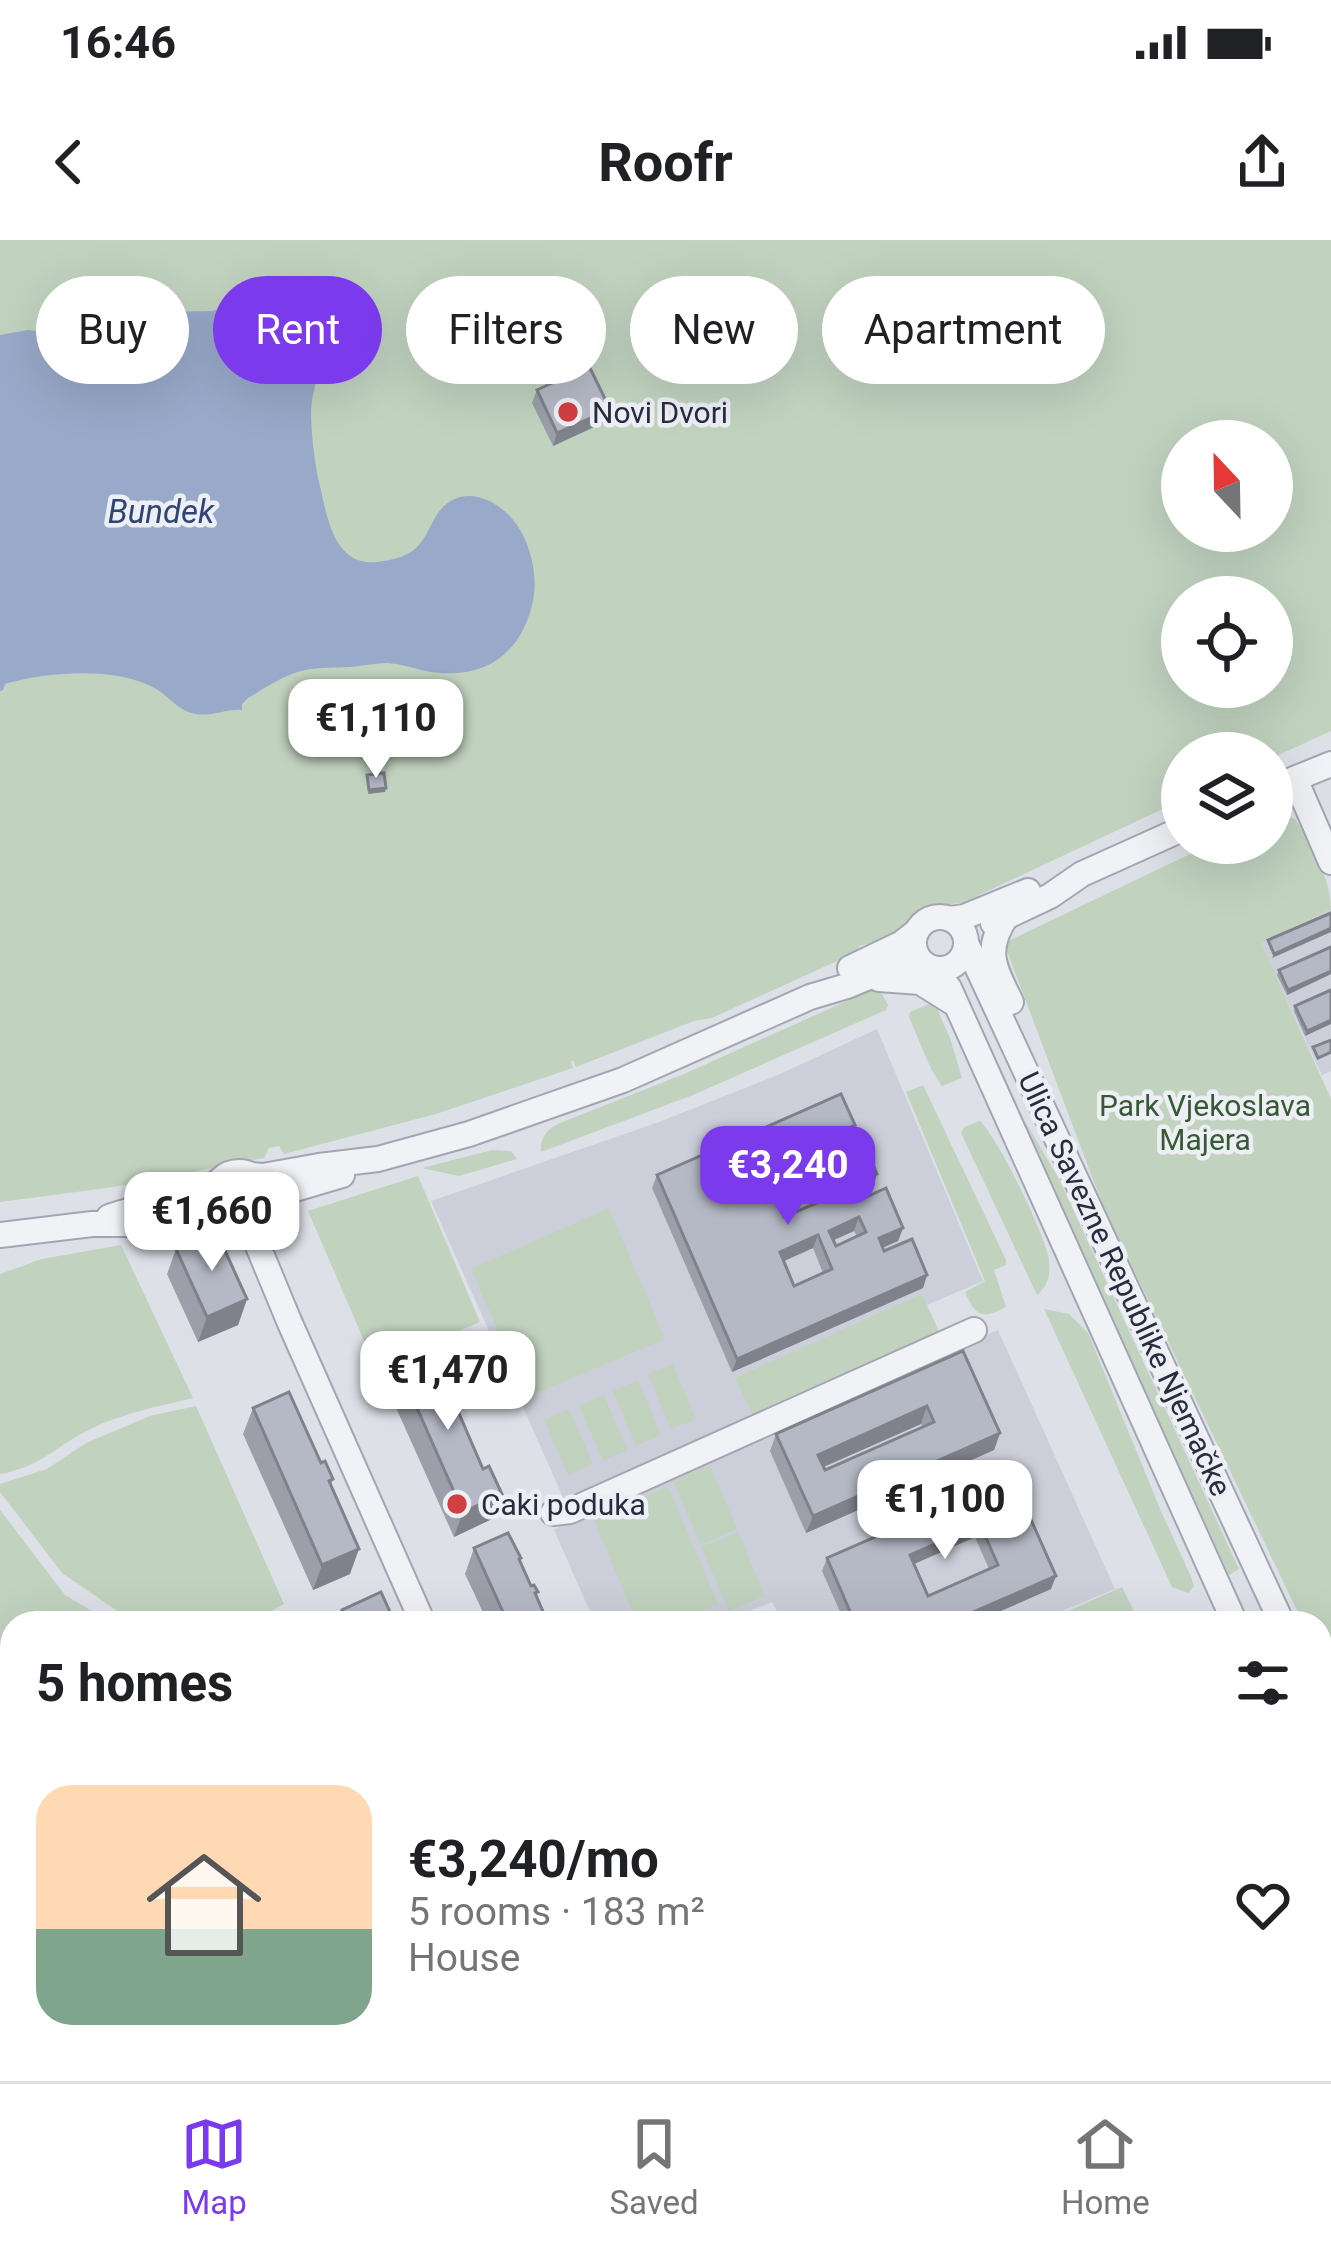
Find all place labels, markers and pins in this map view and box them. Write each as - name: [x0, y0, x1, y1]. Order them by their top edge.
- place label: Novi Dvori: [592, 395, 728, 430]
- marker: Novi Dvori: [555, 399, 581, 425]
- pin: €1,110: [278, 679, 474, 781]
- pin: €3,240: [690, 1126, 886, 1228]
- pin: €1,660: [114, 1172, 310, 1274]
- pin: €1,470: [350, 1331, 546, 1433]
- pin: €1,100: [847, 1460, 1043, 1562]
- place label: Caki poduka: [481, 1487, 646, 1522]
- marker: Caki poduka: [444, 1491, 470, 1517]

